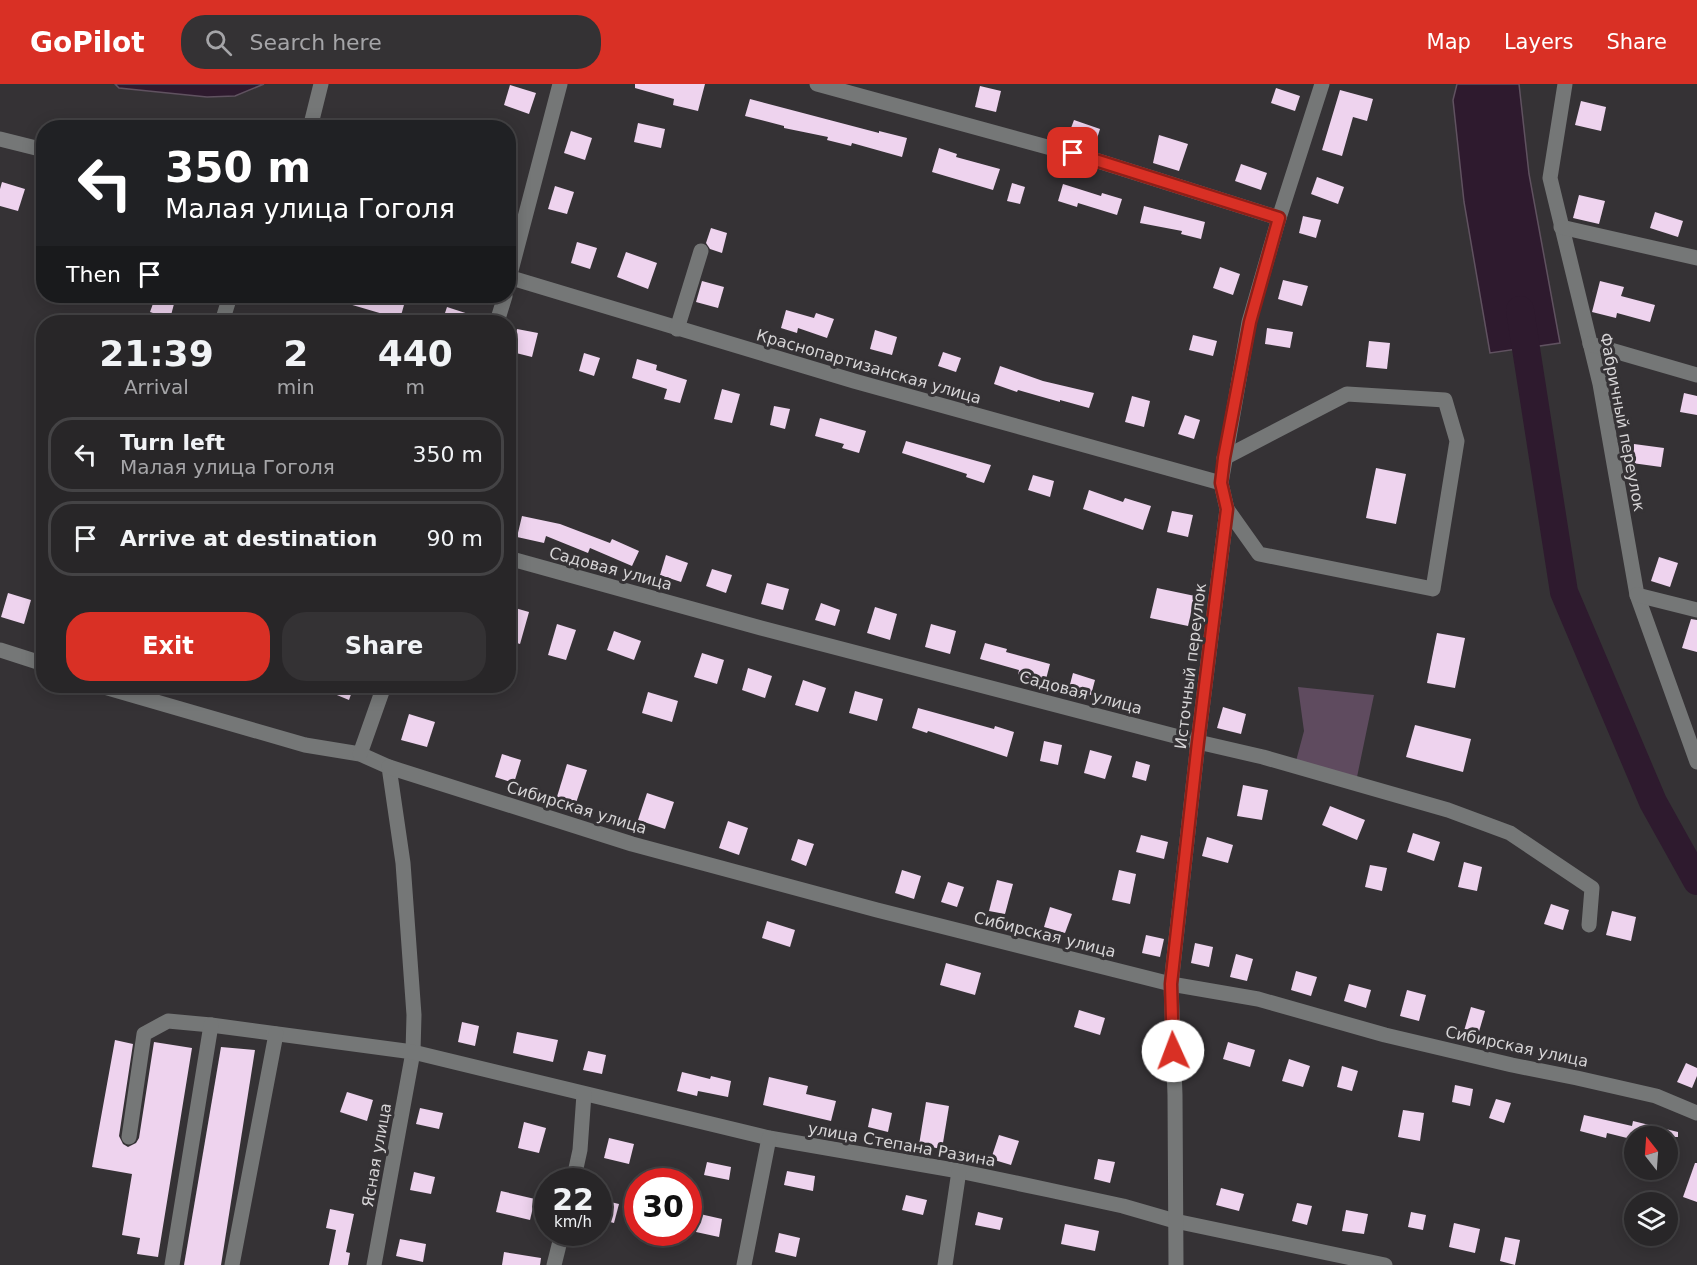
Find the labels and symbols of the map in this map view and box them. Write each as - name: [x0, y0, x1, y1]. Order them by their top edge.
- pin: [1047, 127, 1098, 178]
- street label: Краснопартизанская улица: [754, 325, 983, 408]
- street label: Фабричный переулок: [1596, 331, 1649, 513]
- street label: Садовая улица: [547, 543, 674, 594]
- street label: Источный переулок: [1171, 582, 1210, 750]
- street label: Садовая улица: [1017, 667, 1144, 718]
- street label: Сибирская улица: [504, 777, 649, 838]
- street label: Сибирская улица: [972, 908, 1118, 961]
- position arrow: [1141, 1019, 1205, 1083]
- street label: Сибирская улица: [1444, 1022, 1590, 1071]
- street label: Ясная улица: [358, 1101, 395, 1209]
- street label: улица Степана Разина: [806, 1119, 997, 1170]
- north arrow: [1624, 1126, 1678, 1180]
- speed limit sign: 30: [624, 1168, 702, 1246]

